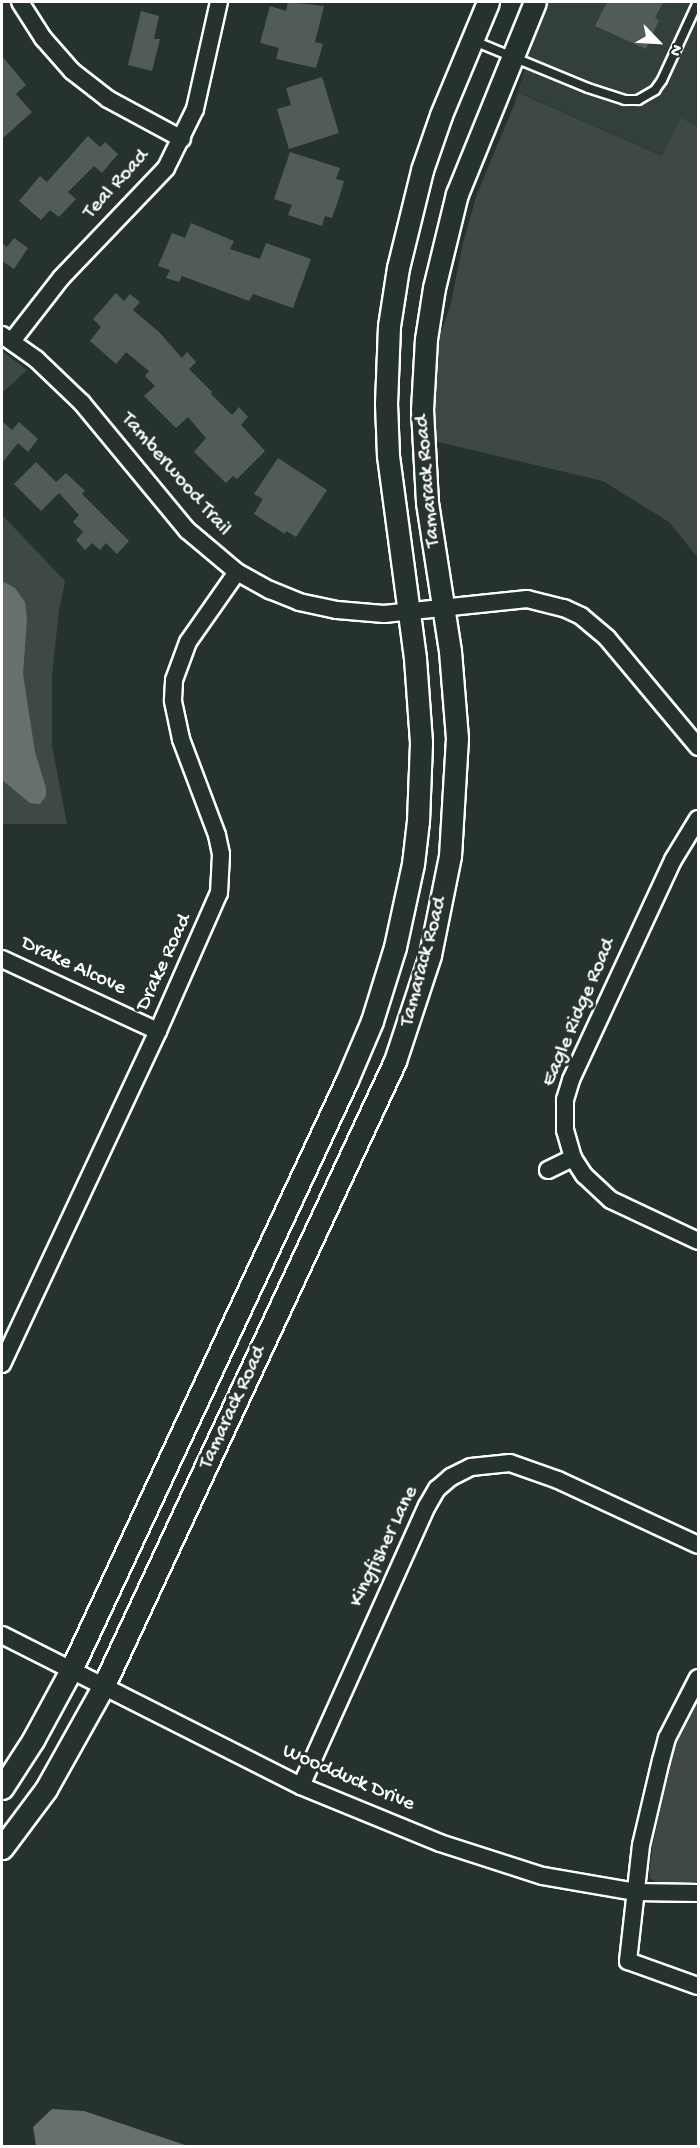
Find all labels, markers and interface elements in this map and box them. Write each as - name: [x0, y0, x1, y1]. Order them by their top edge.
- north arrow: [628, 12, 688, 72]
- text: N: [664, 41, 686, 59]
- street label: Teal Road: [78, 145, 156, 225]
- street label: Tamberwood Trail: [114, 408, 236, 542]
- street label: Tamarack Road: [411, 414, 447, 548]
- street label: Tamarack Road: [396, 895, 454, 1029]
- street label: Drake Road: [132, 911, 198, 1015]
- street label: Drake Alcove: [16, 932, 130, 1002]
- street label: Eagle Ridge Road: [537, 935, 623, 1091]
- street label: Tamarack Road: [195, 1343, 273, 1473]
- street label: Kingfisher Lane: [345, 1482, 425, 1612]
- street label: Woodduck Drive: [278, 1740, 418, 1818]

